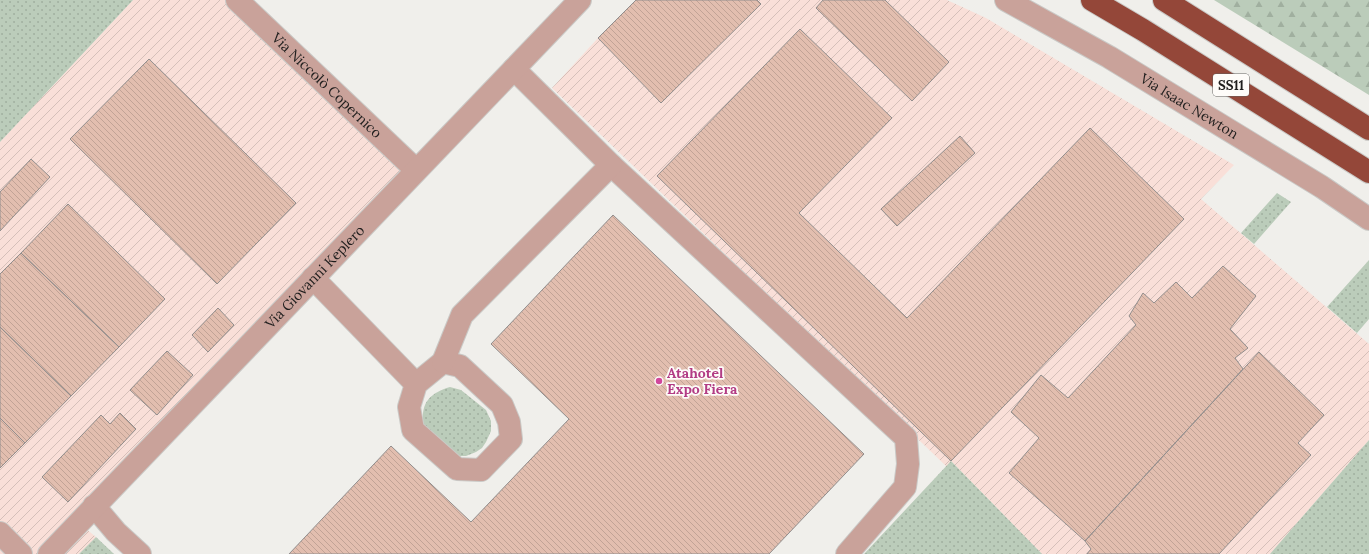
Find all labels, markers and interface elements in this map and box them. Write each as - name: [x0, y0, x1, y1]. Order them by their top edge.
- street label: Via Niccolò Copernico: [267, 28, 386, 142]
- street label: Via Isaac Newton: [1136, 69, 1242, 143]
- road number: SS11: [1213, 74, 1249, 96]
- street label: Via Giovanni Keplero: [260, 221, 368, 333]
- place label: Atahotel Expo Fiera: [667, 364, 738, 398]
- marker: Atahotel Expo Fiera: [654, 376, 664, 386]

